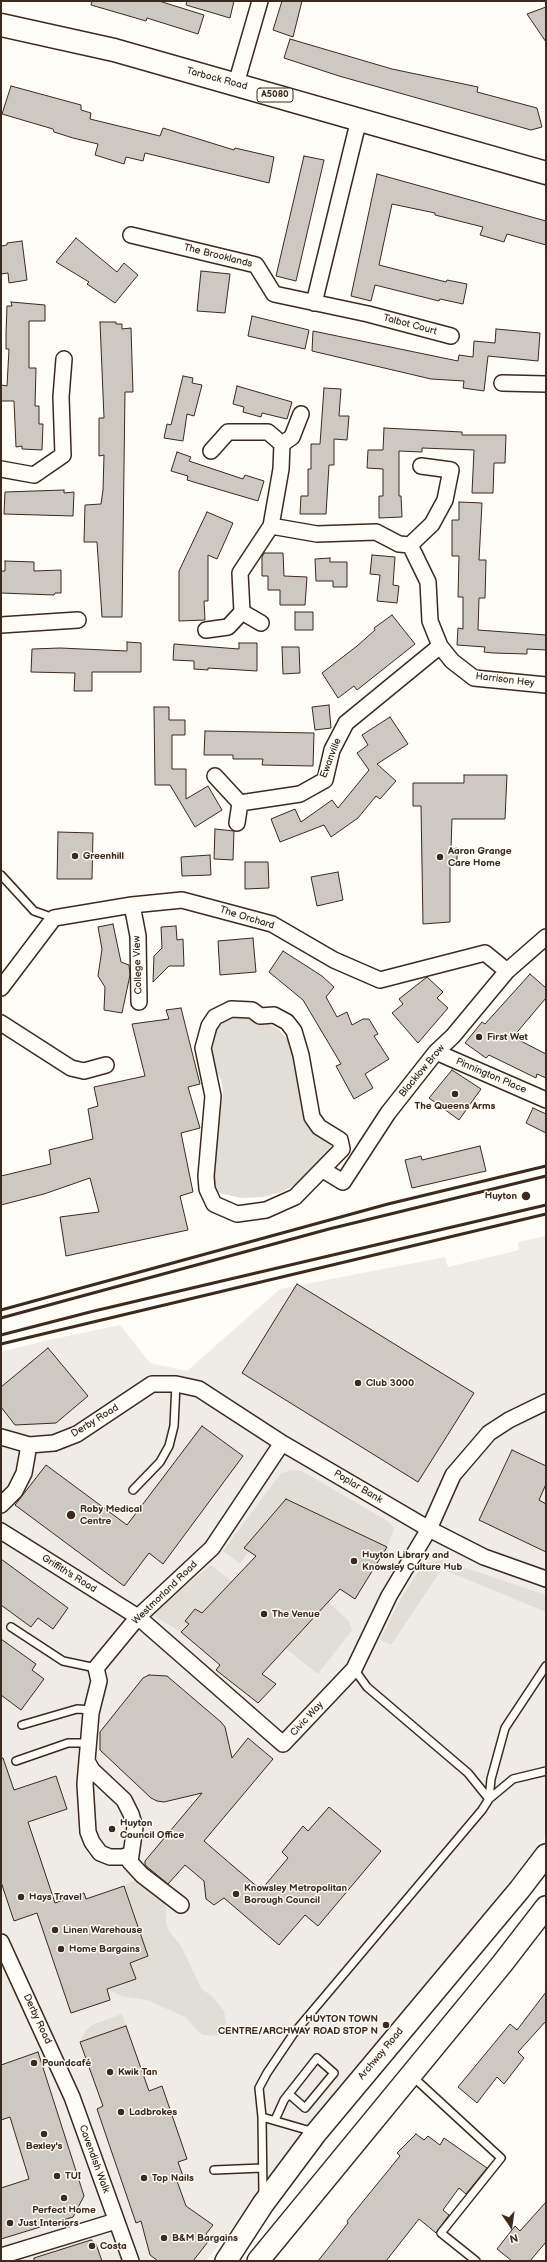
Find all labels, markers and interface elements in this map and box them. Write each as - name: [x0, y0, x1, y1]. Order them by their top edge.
- street label: Tarbock Road: [185, 65, 249, 93]
- road number: A5080: [257, 88, 293, 102]
- street label: The Brooklands: [182, 242, 254, 270]
- street label: Talbot Court: [382, 312, 438, 338]
- street label: Harrison Hey: [475, 670, 535, 690]
- street label: Ewanville: [318, 736, 344, 780]
- place label: Aaron Grange Care Home: [448, 845, 511, 868]
- place label: Greenhill: [83, 850, 124, 862]
- marker: Greenhill: [70, 851, 80, 861]
- marker: Aaron Grange Care Home: [435, 852, 445, 862]
- street label: The Orchard: [218, 904, 276, 932]
- street label: College View: [131, 935, 145, 995]
- place label: First Wet: [487, 1031, 528, 1043]
- marker: First Wet: [474, 1032, 484, 1042]
- street label: Blacklow Brow: [397, 1042, 447, 1100]
- street label: Pinnington Place: [454, 1056, 528, 1096]
- marker: The Queens Arms: [450, 1089, 460, 1099]
- place label: The Queens Arms: [415, 1100, 495, 1112]
- place label: Huyton: [485, 1190, 517, 1202]
- marker: Huyton: [520, 1190, 532, 1202]
- place label: Club 3000: [366, 1377, 414, 1389]
- marker: Club 3000: [353, 1378, 363, 1388]
- street label: Derby Road: [69, 1402, 121, 1440]
- street label: Poplar Bank: [332, 1468, 384, 1506]
- place label: Roby Medical Centre: [80, 1503, 142, 1526]
- marker: Roby Medical Centre: [65, 1509, 77, 1521]
- place label: Huyton Library and Knowsley Culture Hub: [362, 1549, 462, 1572]
- street label: Griffith's Road: [39, 1552, 99, 1596]
- marker: Huyton Library and Knowsley Culture Hub: [349, 1556, 359, 1566]
- street label: Westmorland Road: [130, 1559, 200, 1627]
- place label: The Venue: [272, 1608, 320, 1620]
- marker: The Venue: [259, 1609, 269, 1619]
- street label: Civic Way: [288, 1699, 326, 1739]
- place label: Huyton Council Office: [120, 1817, 184, 1840]
- marker: Huyton Council Office: [107, 1824, 117, 1834]
- place label: Knowsley Metropolitan Borough Council: [244, 1882, 347, 1906]
- marker: Knowsley Metropolitan Borough Council: [231, 1889, 241, 1899]
- place label: Hays Travel: [29, 1891, 82, 1903]
- marker: Hays Travel: [16, 1892, 26, 1902]
- place label: Linen Warehouse: [63, 1924, 142, 1936]
- marker: Linen Warehouse: [50, 1925, 60, 1935]
- place label: Home Bargains: [69, 1943, 140, 1955]
- marker: Home Bargains: [56, 1944, 66, 1954]
- street label: Derby Road: [20, 1992, 54, 2046]
- place label: HUYTON TOWN CENTRE/ARCHWAY ROAD STOP N: [218, 2013, 378, 2036]
- marker: HUYTON TOWN CENTRE/ARCHWAY ROAD STOP N: [381, 2020, 391, 2030]
- street label: Archway Road: [356, 2026, 406, 2082]
- place label: Poundcafé: [42, 2057, 91, 2069]
- marker: Poundcafé: [29, 2058, 39, 2068]
- place label: Kwik Tan: [118, 2066, 157, 2078]
- marker: Kwik Tan: [105, 2067, 115, 2077]
- place label: Ladbrokes: [129, 2106, 177, 2118]
- marker: Ladbrokes: [116, 2107, 126, 2117]
- street label: Cavendish Walk: [76, 2123, 112, 2195]
- marker: Bexley's: [39, 2129, 49, 2139]
- place label: Bexley's: [26, 2140, 62, 2152]
- place label: TUI: [65, 2170, 81, 2182]
- marker: TUI: [52, 2171, 62, 2181]
- place label: Top Nails: [152, 2172, 194, 2184]
- marker: Top Nails: [139, 2173, 149, 2183]
- marker: Perfect Home: [59, 2193, 69, 2203]
- place label: Perfect Home: [32, 2204, 96, 2216]
- north arrow: [491, 2206, 531, 2246]
- place label: Just Interiors: [18, 2217, 79, 2229]
- marker: Just Interiors: [5, 2218, 15, 2228]
- text: N: [508, 2231, 519, 2245]
- place label: B&M Bargains: [172, 2232, 238, 2244]
- marker: B&M Bargains: [159, 2233, 169, 2243]
- place label: Costa: [100, 2240, 127, 2252]
- marker: Costa: [87, 2241, 97, 2251]

